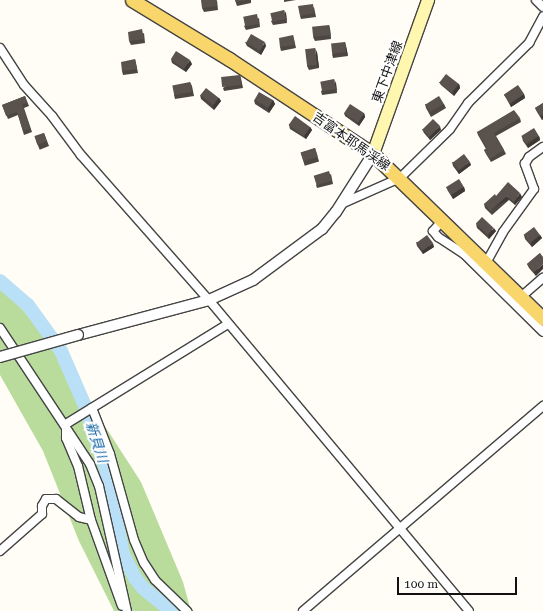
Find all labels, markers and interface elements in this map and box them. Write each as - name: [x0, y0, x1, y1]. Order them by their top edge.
- street label: 東下中津線: [370, 39, 406, 105]
- street label: 吉富本耶馬渓線: [309, 110, 393, 174]
- water label: 新貝川: [83, 419, 111, 465]
- scale bar: [399, 569, 519, 595]
- text: 100 m: [404, 577, 438, 591]

